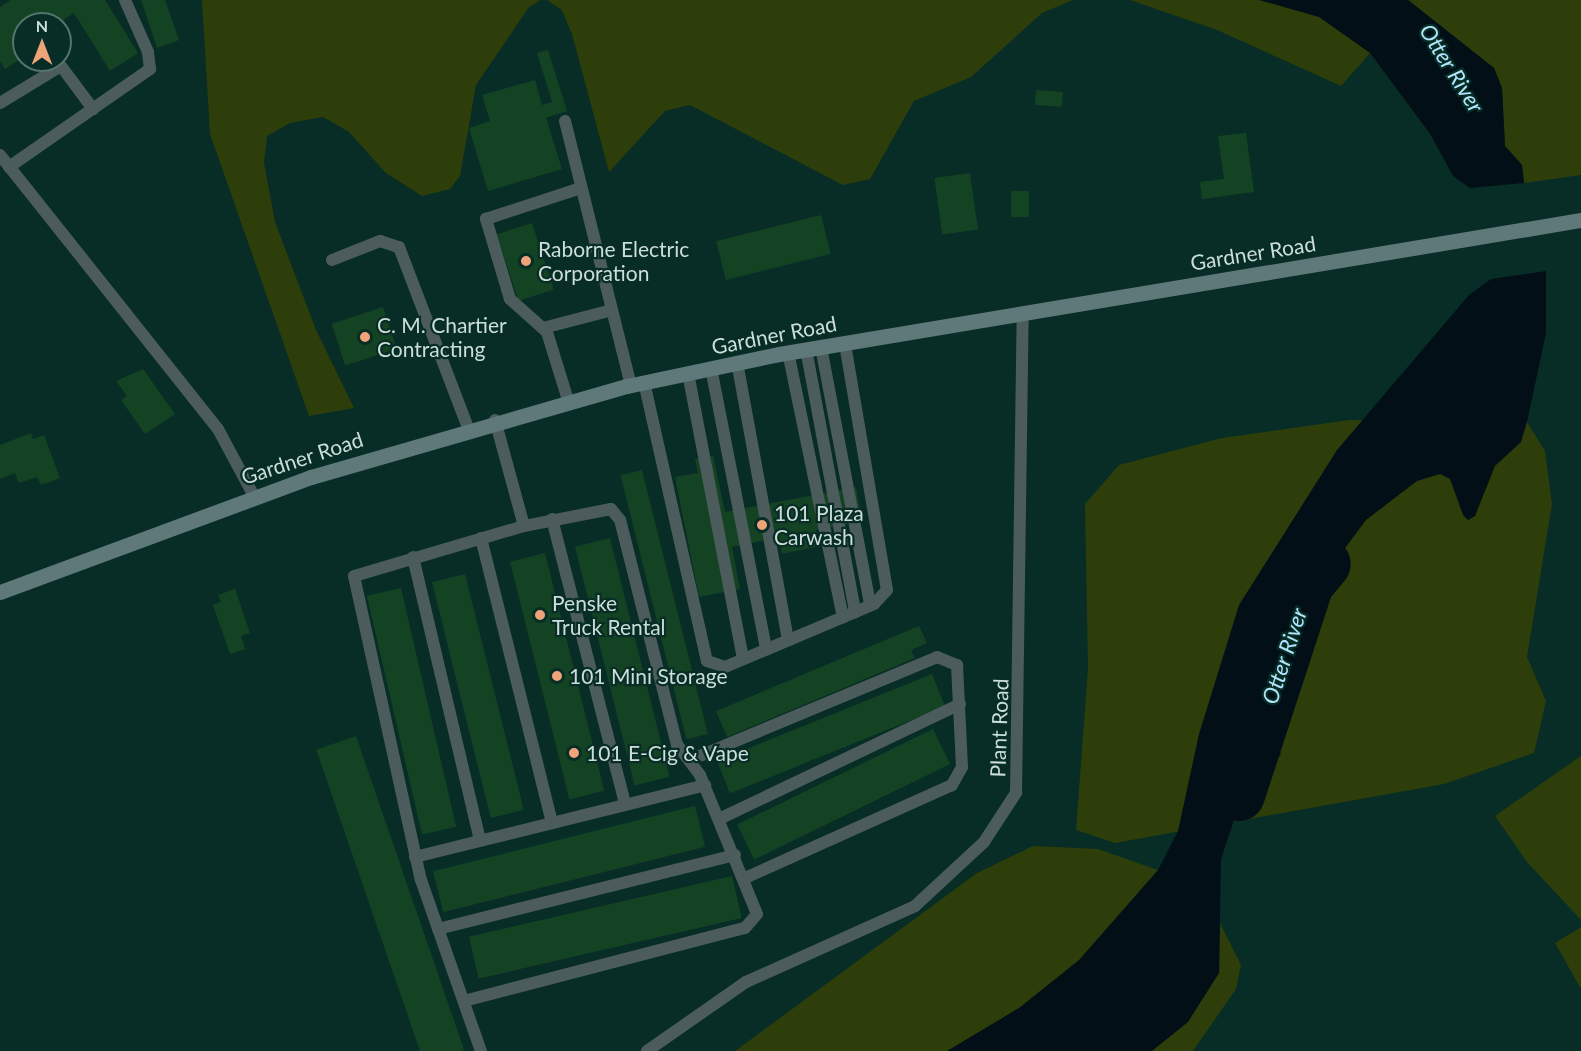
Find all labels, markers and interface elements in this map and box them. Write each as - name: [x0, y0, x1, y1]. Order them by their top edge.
- north arrow: [12, 12, 72, 72]
- text: N: [36, 16, 48, 35]
- water label: Otter River: [1414, 19, 1490, 117]
- street label: Gardner Road: [1188, 231, 1318, 275]
- place label: Raborne Electric Corporation: [538, 236, 689, 286]
- marker: Raborne Electric Corporation: [519, 254, 533, 268]
- street label: Gardner Road: [709, 311, 839, 359]
- place label: C. M. Chartier Contracting: [377, 312, 507, 362]
- marker: C. M. Chartier Contracting: [358, 330, 372, 344]
- street label: Gardner Road: [238, 426, 366, 490]
- place label: 101 Plaza Carwash: [774, 500, 864, 550]
- marker: 101 Plaza Carwash: [755, 518, 769, 532]
- place label: Penske Truck Rental: [552, 590, 666, 640]
- water label: Otter River: [1256, 604, 1312, 708]
- marker: Penske Truck Rental: [533, 608, 547, 622]
- place label: 101 Mini Storage: [569, 663, 727, 689]
- marker: 101 Mini Storage: [550, 669, 564, 683]
- street label: Plant Road: [985, 678, 1013, 778]
- place label: 101 E-Cig & Vape: [586, 740, 750, 766]
- marker: 101 E-Cig & Vape: [567, 746, 581, 760]

